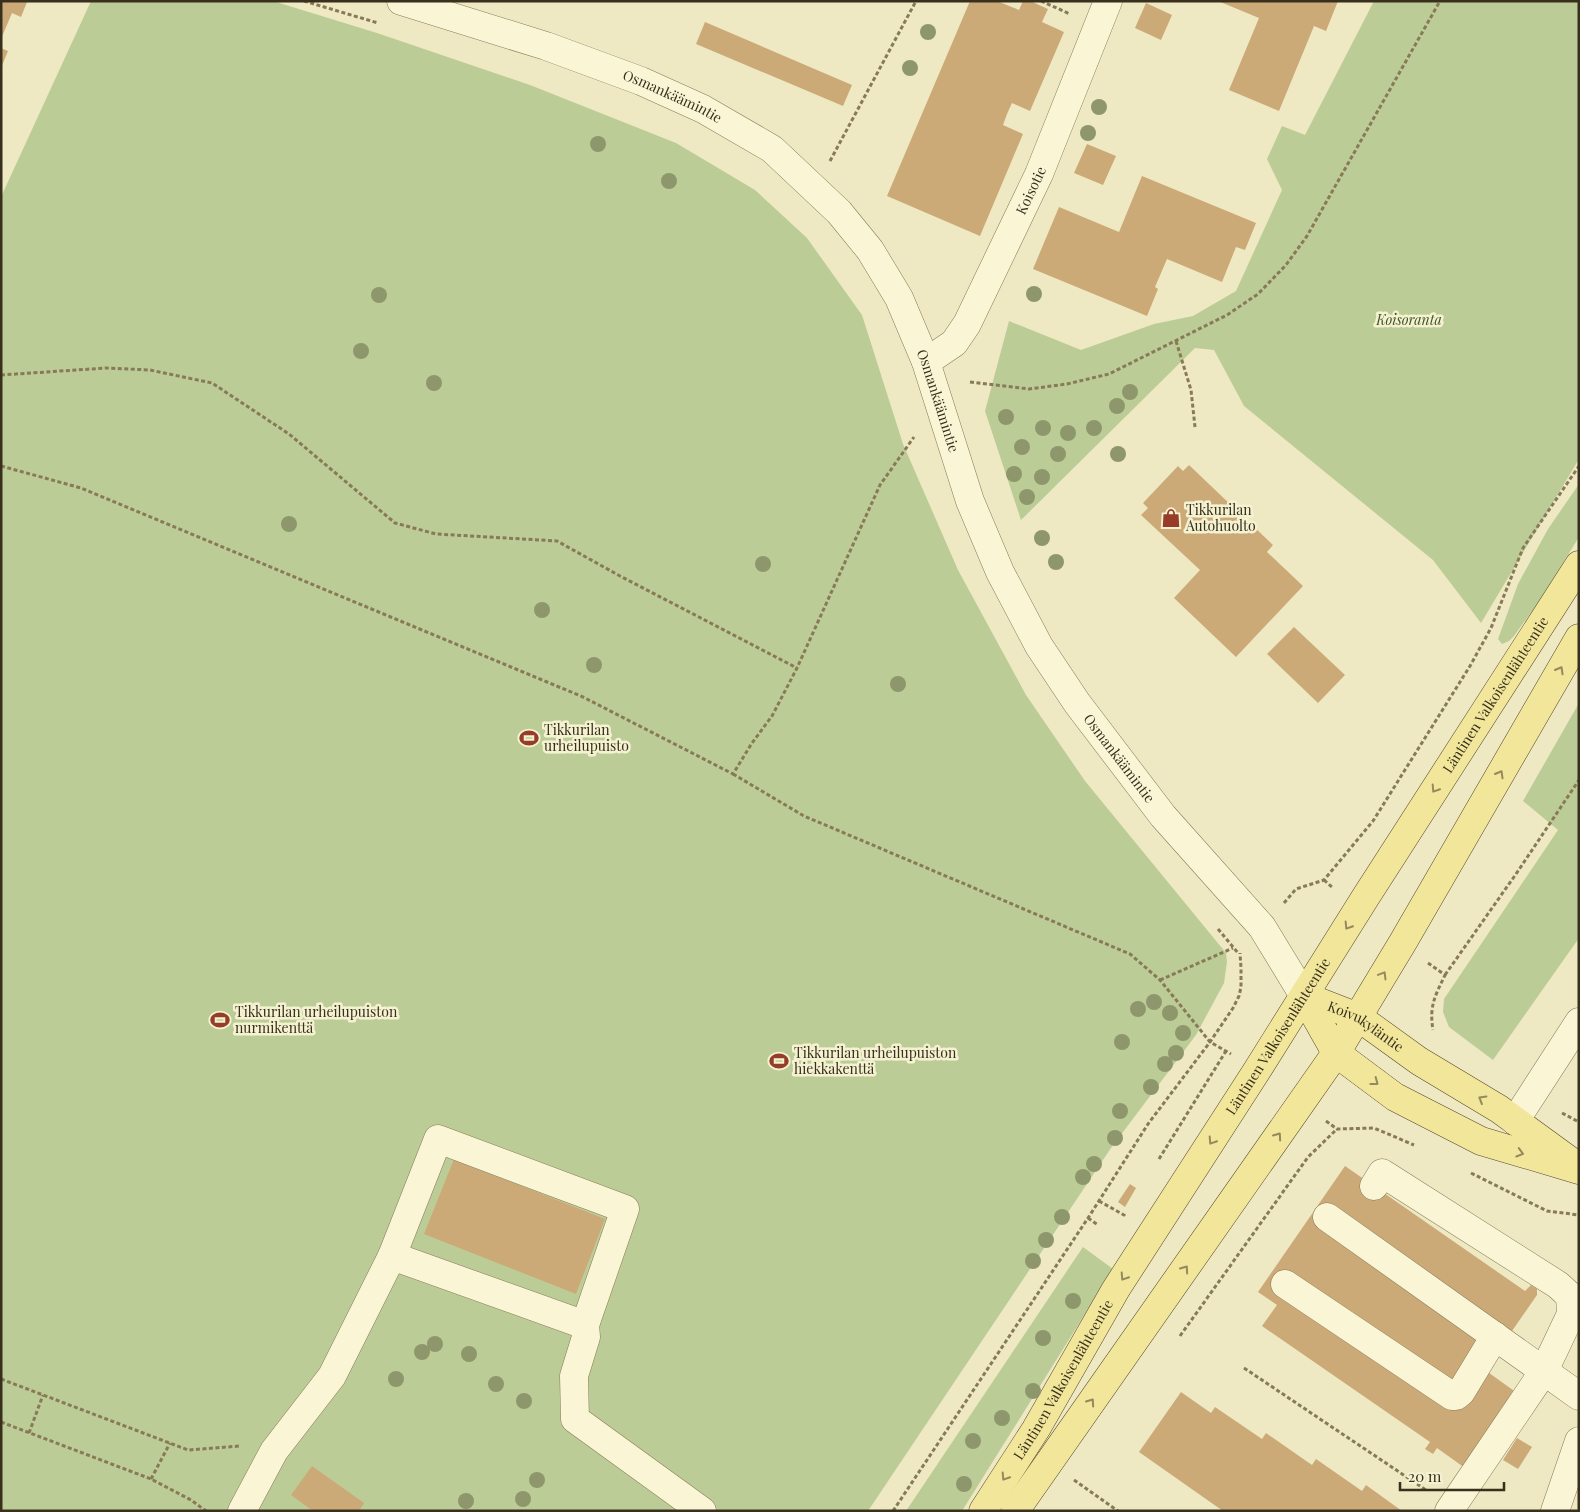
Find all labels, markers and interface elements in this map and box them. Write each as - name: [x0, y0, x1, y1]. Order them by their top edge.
- street label: Osmankäämintie: [620, 65, 726, 127]
- street label: Koisotie: [1011, 164, 1050, 217]
- park label: Koisoranta: [1375, 310, 1442, 329]
- street label: Osmankäämintie: [913, 346, 964, 454]
- place label: Tikkurilan Autohuolto: [1185, 500, 1256, 535]
- shop icon: Tikkurilan Autohuolto: [1160, 507, 1182, 529]
- street label: Läntinen Valkoisenlähteentie: [1438, 613, 1552, 776]
- one-way arrow: [1553, 667, 1563, 676]
- street label: Osmankäämintie: [1080, 710, 1160, 806]
- place label: Tikkurilan urheilupuisto: [544, 720, 629, 755]
- sports icon: Tikkurilan urheilupuisto: [518, 727, 540, 749]
- one-way arrow: [1494, 770, 1504, 779]
- one-way arrow: [1432, 783, 1441, 793]
- one-way arrow: [1344, 920, 1354, 929]
- street label: Läntinen Valkoisenlähteentie: [1221, 954, 1334, 1118]
- one-way arrow: [1376, 971, 1386, 980]
- street label: Koivukyläntie: [1325, 996, 1408, 1056]
- place label: Tikkurilan urheilupuiston nurmikenttä: [235, 1002, 398, 1037]
- sports icon: Tikkurilan urheilupuiston nurmikenttä: [209, 1009, 231, 1031]
- place label: Tikkurilan urheilupuiston hiekkakenttä: [794, 1043, 957, 1078]
- sports icon: Tikkurilan urheilupuiston hiekkakenttä: [768, 1050, 790, 1072]
- one-way arrow: [1369, 1076, 1379, 1085]
- one-way arrow: [1478, 1095, 1487, 1105]
- one-way arrow: [1272, 1132, 1281, 1142]
- one-way arrow: [1209, 1135, 1218, 1144]
- one-way arrow: [1516, 1147, 1524, 1157]
- one-way arrow: [1179, 1265, 1188, 1274]
- one-way arrow: [1120, 1272, 1130, 1281]
- street label: Läntinen Valkoisenlähteentie: [1009, 1296, 1117, 1463]
- one-way arrow: [1085, 1398, 1094, 1407]
- scale bar: [1400, 1460, 1504, 1492]
- text: 20 m: [1408, 1466, 1442, 1486]
- one-way arrow: [1002, 1471, 1011, 1481]

